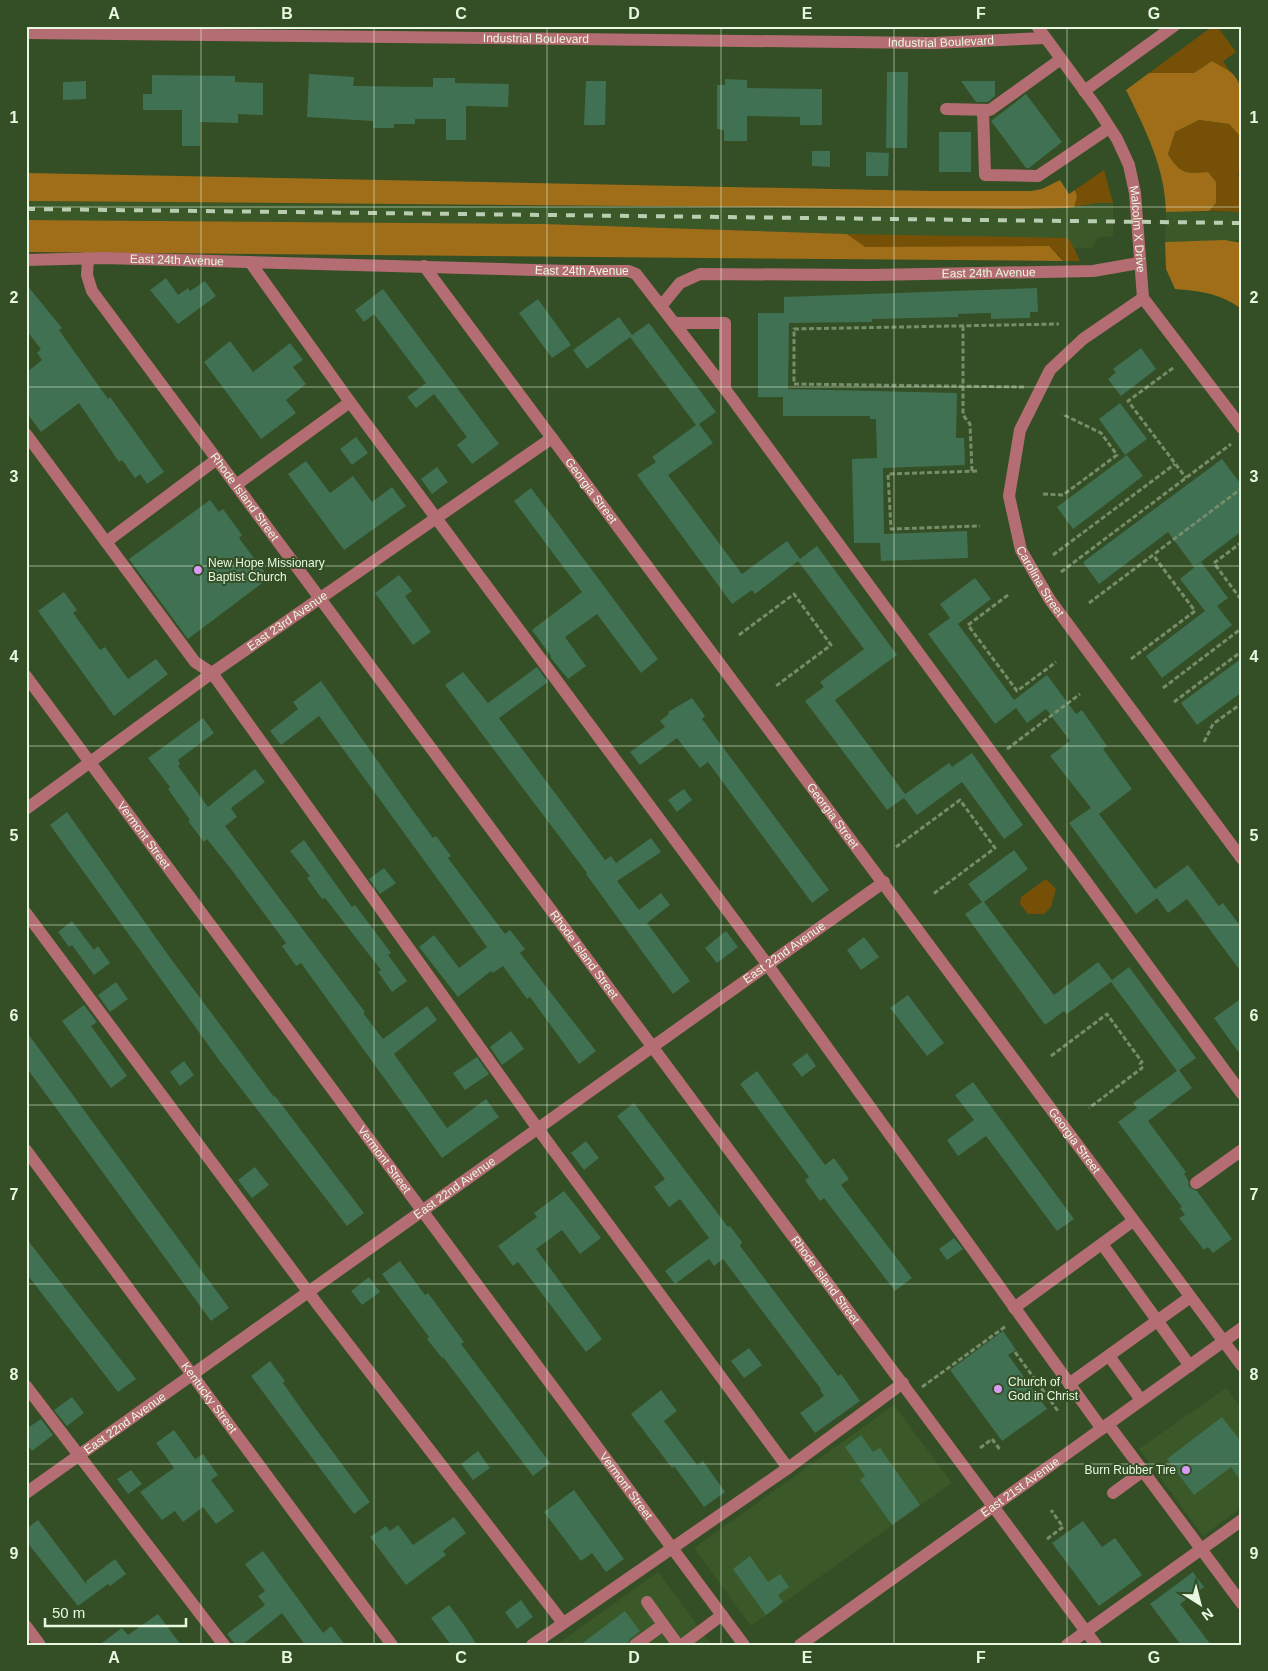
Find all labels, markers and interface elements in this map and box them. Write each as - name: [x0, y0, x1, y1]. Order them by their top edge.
- text: A: [108, 5, 120, 22]
- text: B: [281, 5, 293, 22]
- text: C: [455, 5, 467, 22]
- text: D: [628, 5, 640, 22]
- text: E: [802, 5, 813, 22]
- text: F: [976, 5, 986, 22]
- text: G: [1148, 5, 1160, 22]
- street label: Industrial Boulevard: [483, 31, 589, 46]
- street label: Industrial Boulevard: [888, 33, 994, 50]
- text: 1: [10, 109, 19, 126]
- text: 1: [1250, 109, 1259, 126]
- street label: Malcolm X Drive: [1127, 184, 1148, 274]
- street label: East 24th Avenue: [130, 252, 224, 268]
- street label: East 24th Avenue: [535, 263, 629, 278]
- street label: East 24th Avenue: [941, 265, 1036, 281]
- text: 2: [10, 289, 19, 306]
- text: 2: [1250, 289, 1259, 306]
- street label: Rhode Island Street: [207, 450, 282, 544]
- street label: Georgia Street: [562, 455, 620, 527]
- text: 3: [10, 468, 19, 485]
- text: 3: [1250, 468, 1259, 485]
- street label: Carolina Street: [1013, 544, 1067, 620]
- place label: New Hope Missionary Baptist Church: [208, 556, 325, 584]
- marker: New Hope Missionary Baptist Church: [192, 564, 204, 576]
- street label: East 23rd Avenue: [244, 588, 331, 654]
- text: 4: [10, 648, 19, 665]
- text: 4: [1250, 648, 1259, 665]
- street label: Georgia Street: [804, 780, 862, 852]
- street label: Vermont Street: [114, 799, 174, 872]
- text: 5: [10, 827, 19, 844]
- text: 5: [1250, 827, 1259, 844]
- street label: Rhode Island Street: [547, 908, 622, 1002]
- street label: East 22nd Avenue: [740, 919, 828, 986]
- text: 6: [10, 1007, 19, 1024]
- text: 6: [1250, 1007, 1259, 1024]
- street label: Georgia Street: [1045, 1105, 1104, 1177]
- street label: Vermont Street: [355, 1123, 414, 1197]
- street label: East 22nd Avenue: [411, 1154, 498, 1222]
- text: 7: [10, 1186, 19, 1203]
- text: 7: [1250, 1186, 1259, 1203]
- street label: Rhode Island Street: [788, 1233, 863, 1327]
- street label: Kentucky Street: [178, 1359, 240, 1436]
- text: 8: [10, 1366, 19, 1383]
- text: 8: [1250, 1366, 1259, 1383]
- place label: Church of God in Christ: [1008, 1375, 1079, 1403]
- marker: Church of God in Christ: [992, 1383, 1004, 1395]
- street label: East 22nd Avenue: [81, 1389, 169, 1457]
- street label: Vermont Street: [597, 1450, 656, 1523]
- street label: East 21st Avenue: [978, 1454, 1062, 1520]
- place label: Burn Rubber Tire: [1085, 1463, 1176, 1477]
- marker: Burn Rubber Tire: [1180, 1464, 1192, 1476]
- text: 9: [10, 1545, 19, 1562]
- text: 9: [1250, 1545, 1259, 1562]
- north arrow: [1176, 1578, 1226, 1628]
- scale bar: [45, 1596, 186, 1628]
- text: 50 m: [52, 1604, 85, 1621]
- text: N: [1199, 1605, 1216, 1624]
- text: A: [108, 1649, 120, 1666]
- text: B: [281, 1649, 293, 1666]
- text: C: [455, 1649, 467, 1666]
- text: D: [628, 1649, 640, 1666]
- text: E: [802, 1649, 813, 1666]
- text: F: [976, 1649, 986, 1666]
- text: G: [1148, 1649, 1160, 1666]

